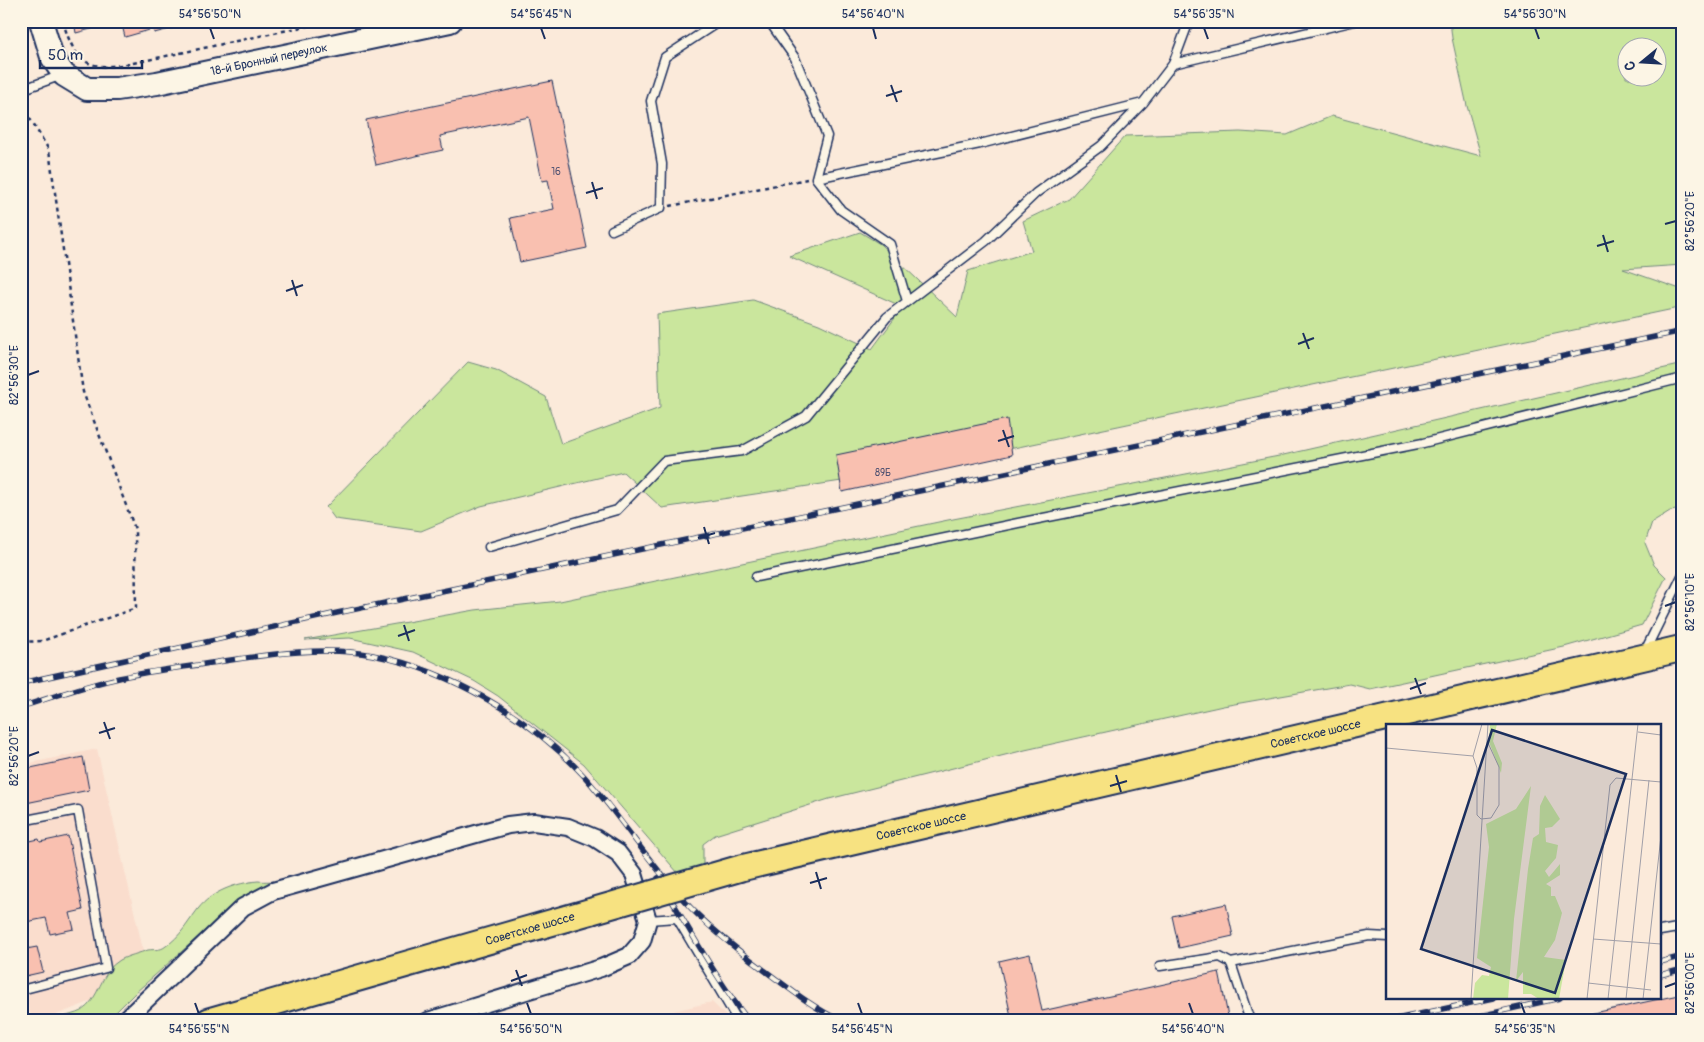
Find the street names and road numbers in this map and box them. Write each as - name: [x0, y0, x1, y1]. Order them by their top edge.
- street label: 18-й Бронный переулок: [209, 40, 329, 79]
- street label: Советское шоссе: [1269, 716, 1362, 752]
- street label: Советское шоссе: [875, 808, 968, 844]
- street label: Советское шоссе: [484, 909, 576, 949]

